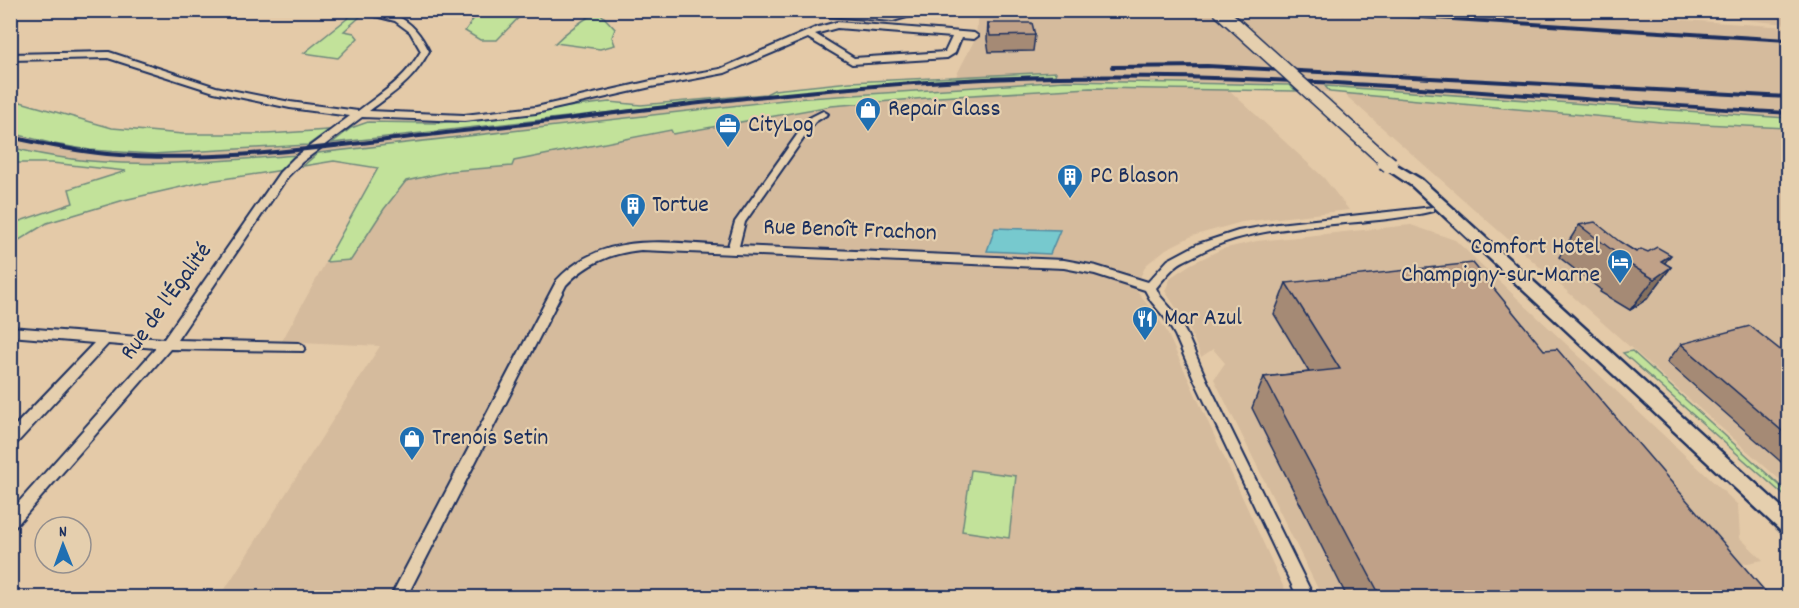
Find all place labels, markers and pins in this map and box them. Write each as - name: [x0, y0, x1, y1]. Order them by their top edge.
- place label: Repair Glass: [888, 93, 1001, 127]
- shop icon: Repair Glass: [853, 95, 883, 133]
- place label: CityLog: [748, 109, 814, 143]
- office icon: CityLog: [713, 111, 743, 149]
- place label: PC Blason: [1090, 160, 1178, 194]
- building icon: PC Blason: [1055, 162, 1085, 200]
- place label: Tortue: [652, 189, 709, 223]
- building icon: Tortue: [618, 191, 648, 229]
- place label: Comfort Hotel Champigny-sur-Marne: [1401, 231, 1600, 293]
- hotel icon: Comfort Hotel Champigny-sur-Marne: [1605, 247, 1635, 285]
- place label: Mar Azul: [1164, 302, 1242, 336]
- restaurant icon: Mar Azul: [1130, 304, 1160, 342]
- place label: Trenois Setin: [432, 422, 548, 456]
- shop icon: Trenois Setin: [397, 424, 427, 462]

